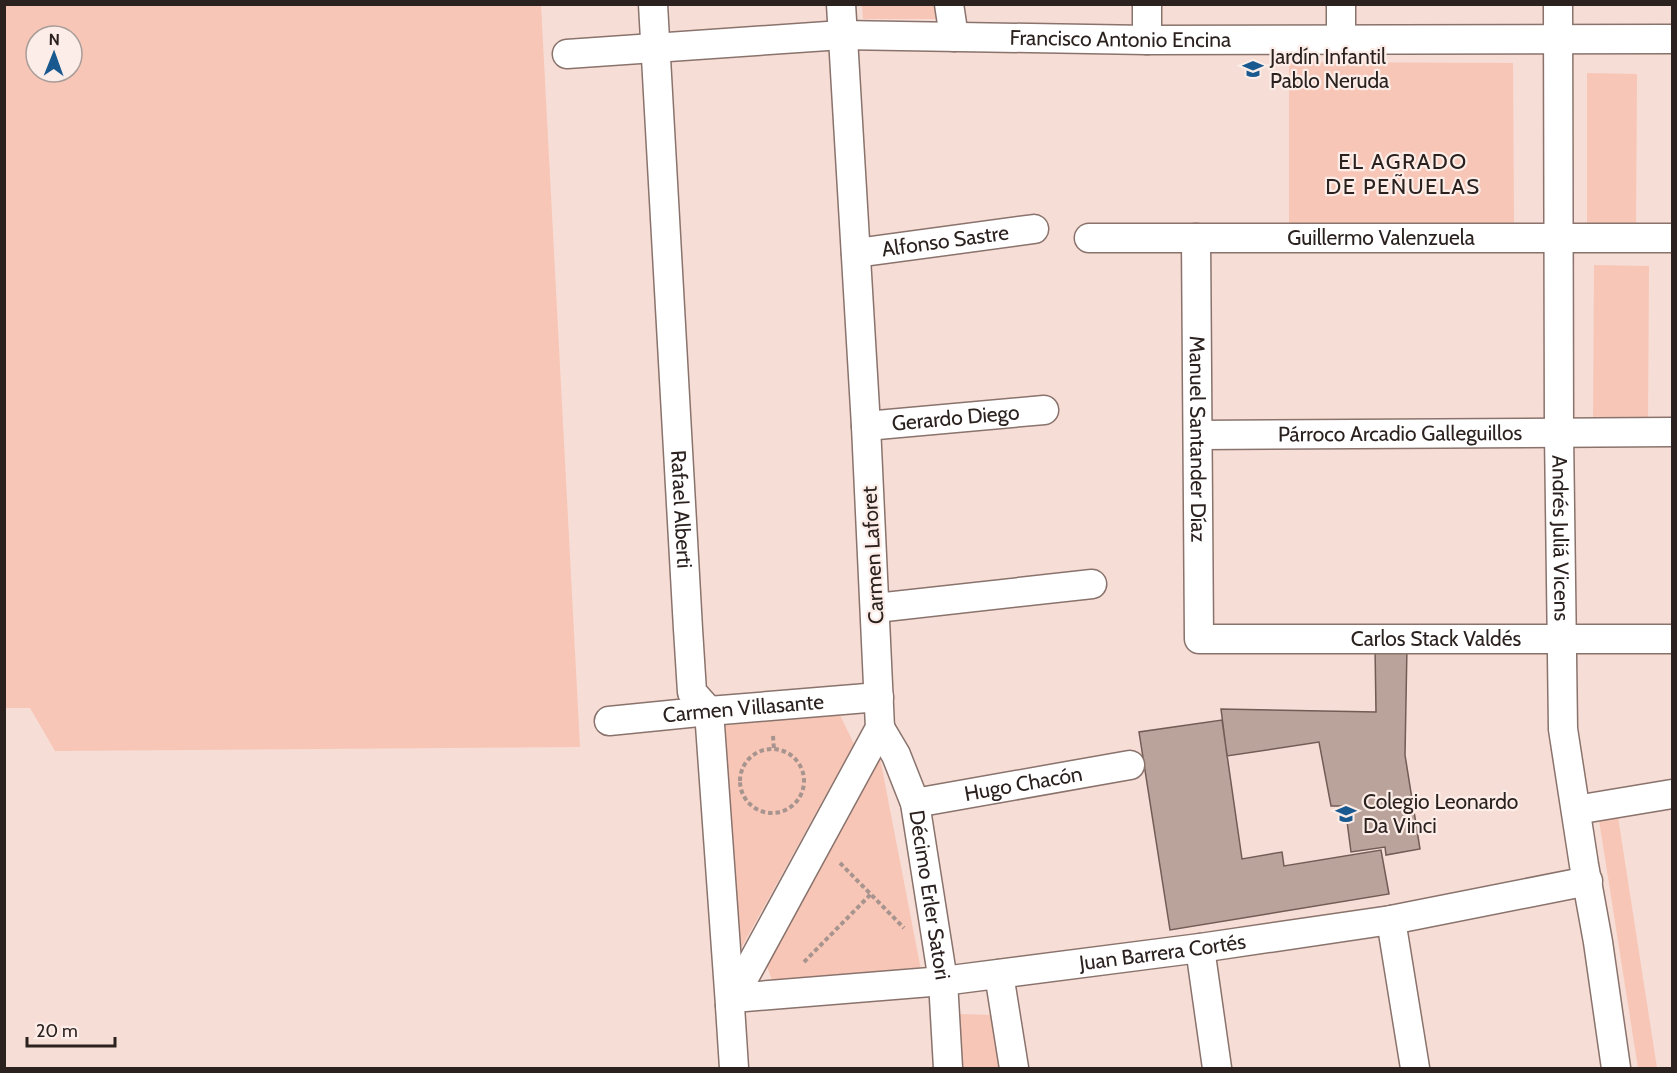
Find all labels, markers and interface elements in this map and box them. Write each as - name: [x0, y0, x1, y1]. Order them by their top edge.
- north arrow: [24, 24, 84, 84]
- street label: Francisco Antonio Encina: [1009, 25, 1231, 52]
- text: N: [48, 30, 60, 49]
- place label: Jardín Infantil Pablo Neruda: [1269, 44, 1389, 93]
- school or university icon: Jardín Infantil Pablo Neruda: [1241, 57, 1265, 81]
- district label: EL AGRADO DE PEÑUELAS: [1325, 148, 1481, 200]
- street label: Alfonso Sastre: [880, 220, 1011, 261]
- street label: Guillermo Valenzuela: [1287, 225, 1475, 250]
- street label: Manuel Santander Díaz: [1185, 336, 1211, 542]
- street label: Gerardo Diego: [891, 399, 1020, 436]
- street label: Párroco Arcadio Galleguillos: [1278, 420, 1523, 446]
- street label: Rafael Alberti: [666, 449, 698, 569]
- street label: Andrés Juliá Vicens: [1547, 455, 1575, 621]
- street label: Carmen Laforet: [856, 485, 889, 625]
- street label: Carlos Stack Valdés: [1351, 626, 1521, 651]
- street label: Carmen Villasante: [662, 689, 825, 728]
- street label: Hugo Chacón: [962, 761, 1084, 806]
- place label: Colegio Leonardo Da Vinci: [1363, 789, 1518, 838]
- school or university icon: Colegio Leonardo Da Vinci: [1334, 802, 1358, 826]
- street label: Décimo Erler Satori: [904, 808, 956, 981]
- street label: Juan Barrera Cortés: [1077, 928, 1248, 976]
- scale bar: [27, 1010, 116, 1048]
- text: 20 m: [36, 1020, 78, 1042]

